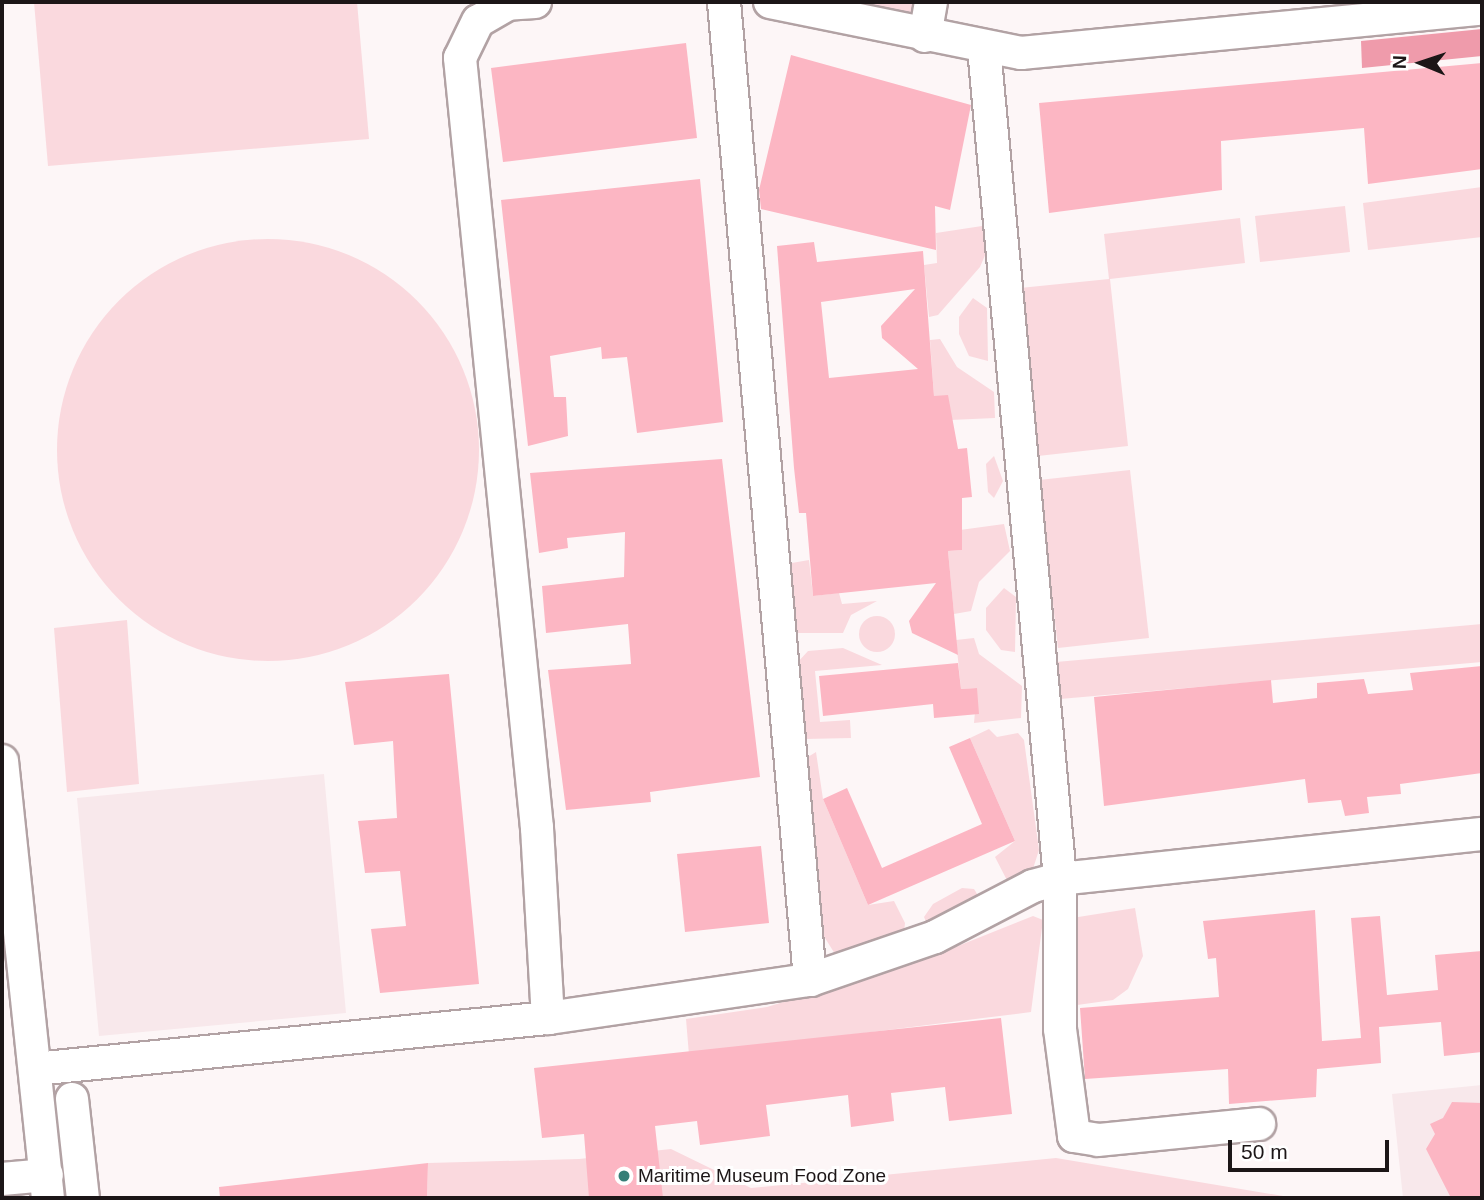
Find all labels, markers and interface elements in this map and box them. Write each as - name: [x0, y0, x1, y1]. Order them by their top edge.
- north arrow: [1386, 28, 1456, 98]
- text: N: [1389, 55, 1410, 69]
- scale bar: [1232, 1126, 1393, 1170]
- text: 50 m: [1241, 1140, 1288, 1163]
- place label: Maritime Museum Food Zone: [638, 1165, 886, 1187]
- marker: Maritime Museum Food Zone: [616, 1168, 632, 1184]

